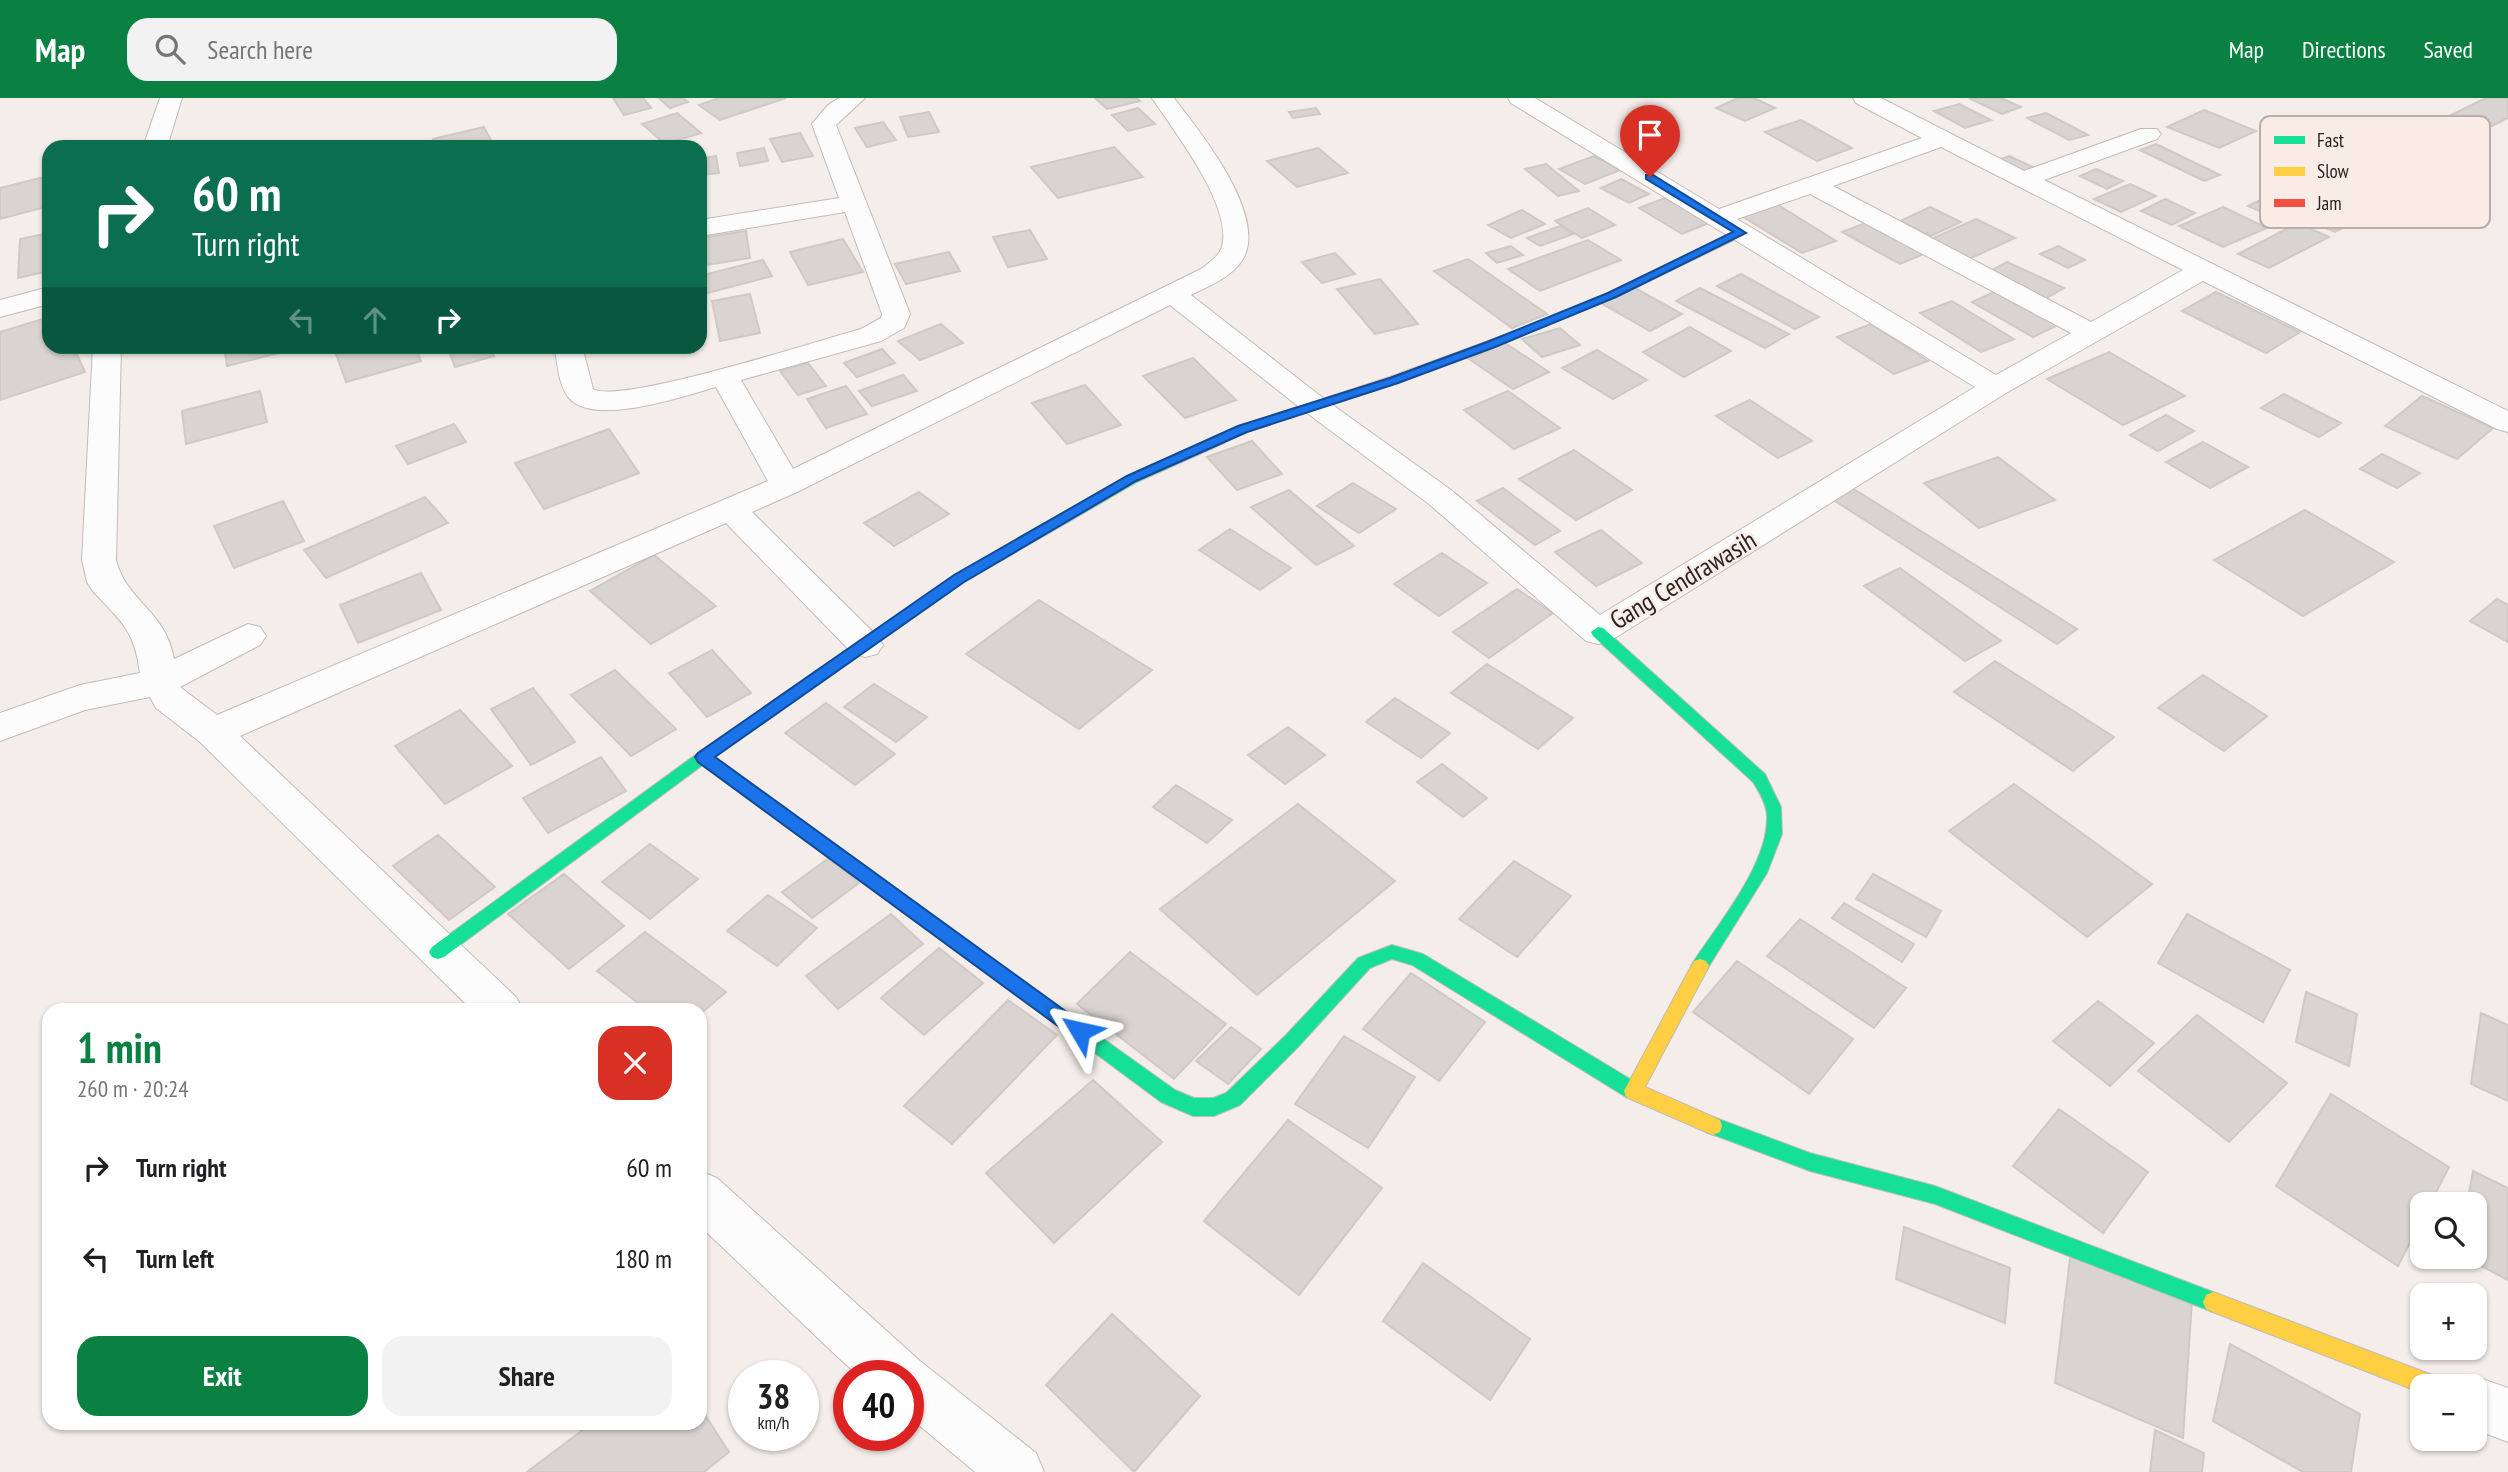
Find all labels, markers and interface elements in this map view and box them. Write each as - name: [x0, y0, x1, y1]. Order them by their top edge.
- search box: [127, 18, 617, 81]
- text: Map: [35, 28, 85, 71]
- icon: search: [151, 30, 189, 68]
- text: Search here: [207, 33, 313, 66]
- text: Map: [2229, 34, 2264, 65]
- text: Directions: [2302, 34, 2386, 65]
- text: Saved: [2424, 34, 2473, 65]
- pin: [1620, 105, 1680, 177]
- icon: arrive: [1631, 116, 1669, 154]
- legend: [2260, 116, 2490, 228]
- text: Fast: [2317, 128, 2345, 152]
- text: Slow: [2317, 159, 2350, 183]
- text: 60 m: [192, 161, 281, 225]
- icon: right: [77, 168, 168, 259]
- text: Jam: [2316, 191, 2342, 215]
- text: Turn right: [192, 223, 300, 265]
- icon: left: [283, 301, 321, 339]
- icon: ahead: [356, 301, 394, 339]
- icon: right: [429, 301, 467, 339]
- street label: Gang Cendrawasih: [1603, 523, 1762, 636]
- position arrow: [1043, 994, 1117, 1068]
- text: 1 min: [77, 1020, 162, 1075]
- button: close: [598, 1026, 672, 1100]
- text: 260 m · 20:24: [77, 1074, 189, 1103]
- icon: right: [77, 1149, 115, 1187]
- text: Turn right: [136, 1151, 227, 1184]
- text: 60 m: [626, 1151, 672, 1184]
- map controls: [2410, 1192, 2487, 1451]
- button: search: [2410, 1192, 2487, 1269]
- icon: left: [77, 1240, 115, 1278]
- text: Turn left: [136, 1242, 214, 1275]
- text: 180 m: [614, 1242, 672, 1275]
- button: +: [2410, 1283, 2487, 1360]
- button: Exit: [77, 1336, 368, 1416]
- button: Share: [382, 1336, 672, 1416]
- speed limit sign: 40: [833, 1360, 924, 1451]
- text: 38: [757, 1373, 790, 1419]
- button: −: [2410, 1374, 2487, 1451]
- text: km/h: [758, 1411, 789, 1434]

